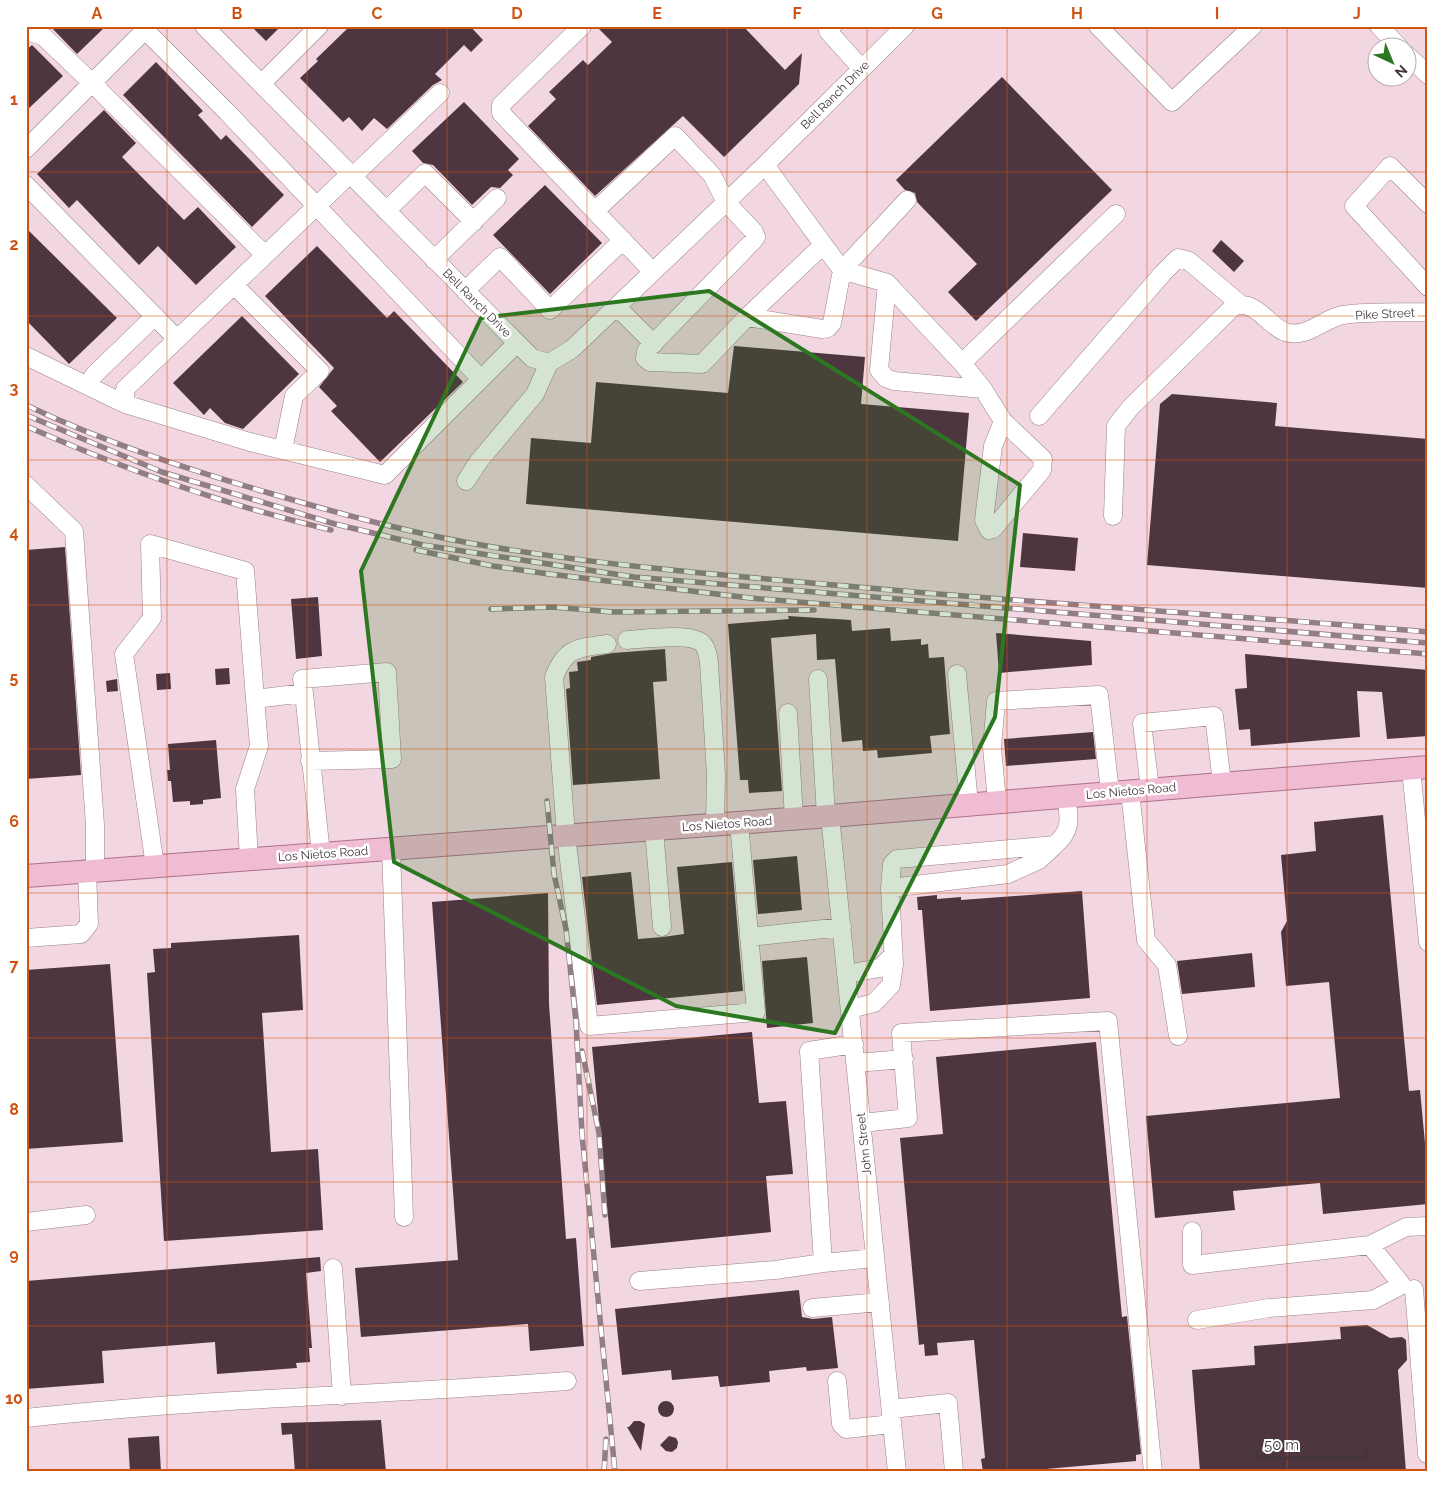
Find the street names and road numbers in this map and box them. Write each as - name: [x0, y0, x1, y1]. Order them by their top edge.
- street label: Bell Ranch Drive: [798, 58, 872, 132]
- street label: Bell Ranch Drive: [440, 266, 514, 340]
- street label: Pike Street: [1355, 305, 1415, 323]
- street label: Los Nietos Road: [1085, 780, 1177, 802]
- street label: Los Nietos Road: [681, 814, 773, 834]
- street label: Los Nietos Road: [277, 844, 369, 864]
- street label: John Street: [854, 1112, 874, 1176]

